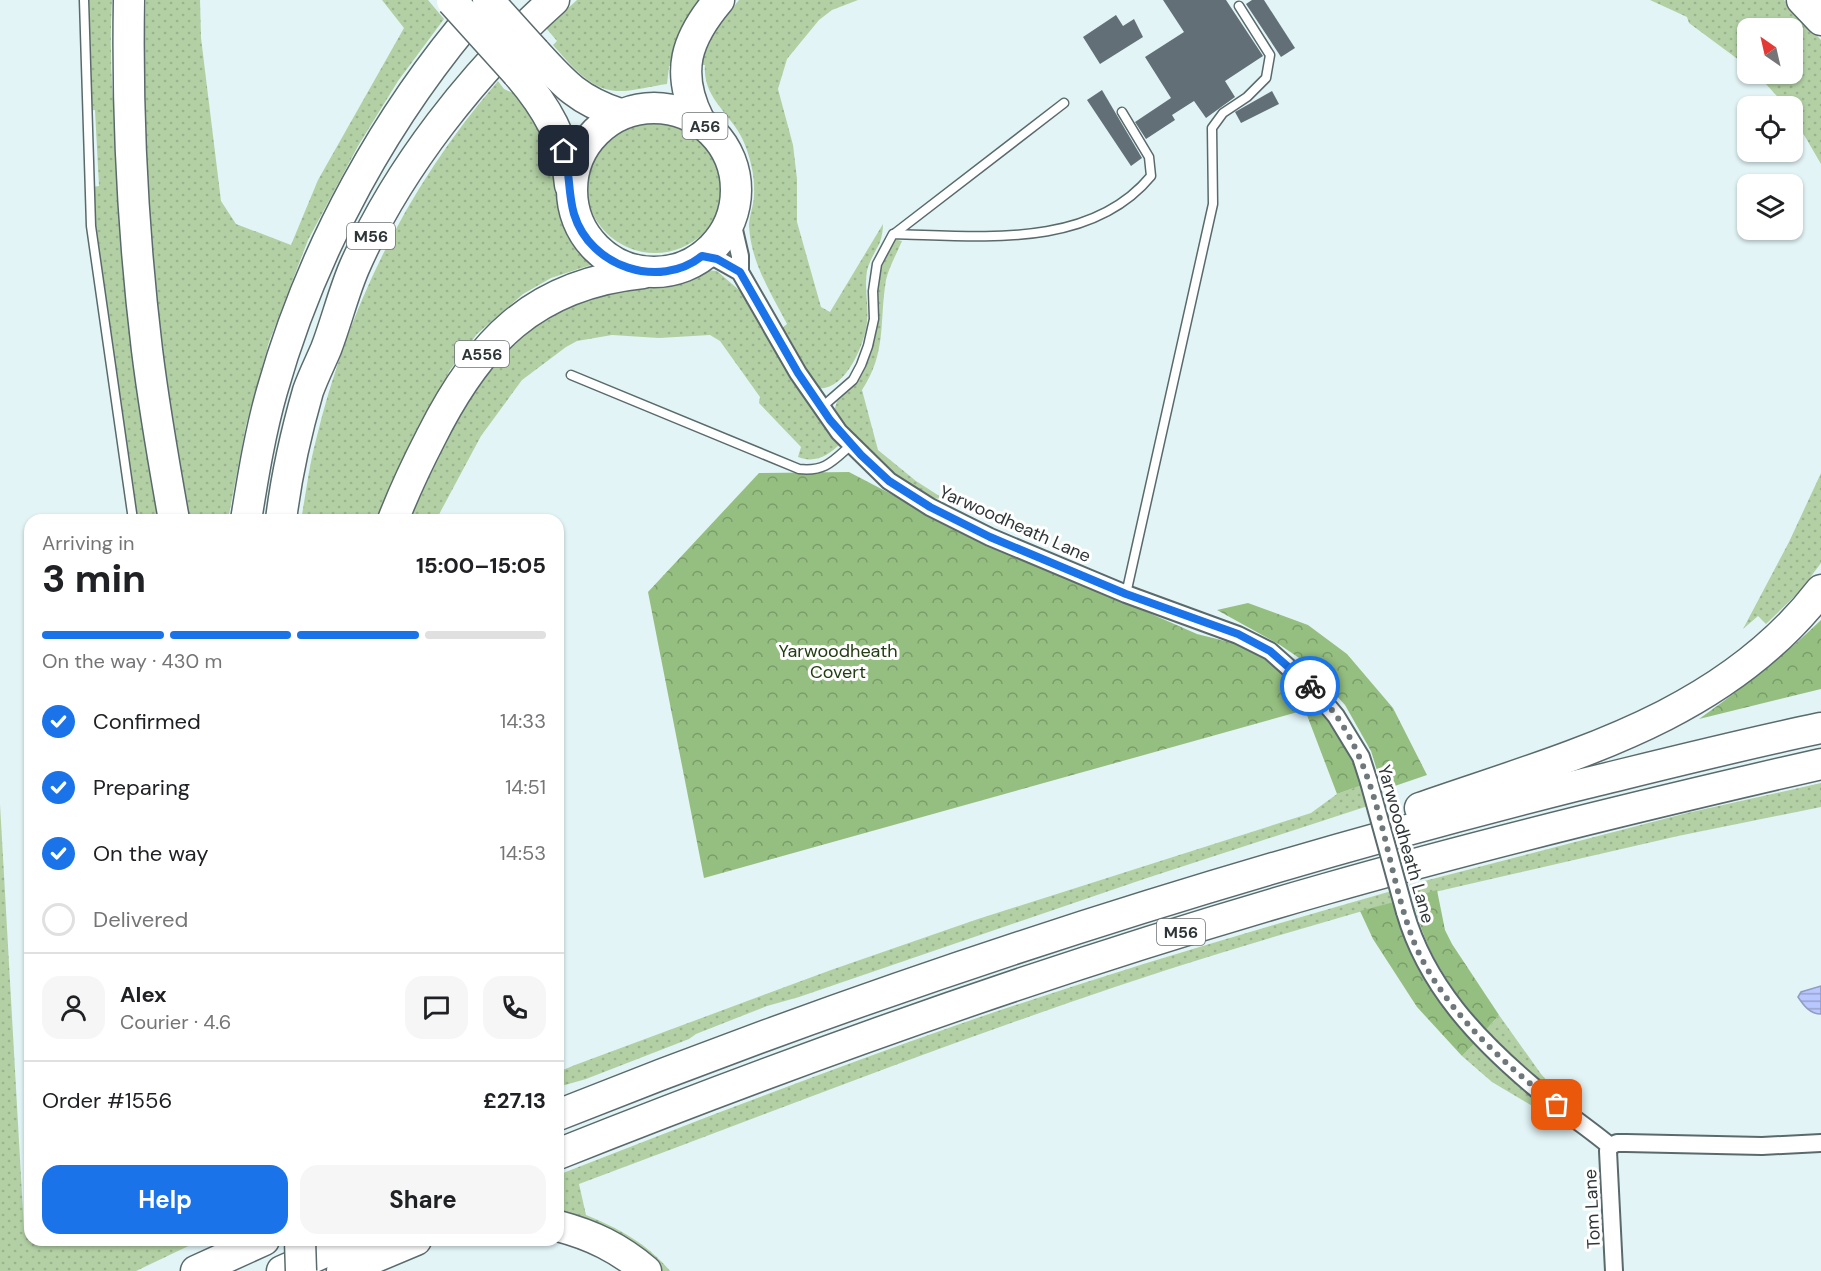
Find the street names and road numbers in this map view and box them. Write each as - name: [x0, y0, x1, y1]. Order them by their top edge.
- road number: A56: [682, 113, 728, 139]
- road number: M56: [347, 223, 395, 249]
- road number: A556: [455, 341, 509, 367]
- street label: Yarwoodheath Lane: [935, 480, 1095, 568]
- street label: Yarwoodheath Lane: [1372, 762, 1440, 926]
- road number: M56: [1157, 919, 1205, 945]
- street label: Tom Lane: [1578, 1169, 1606, 1249]

